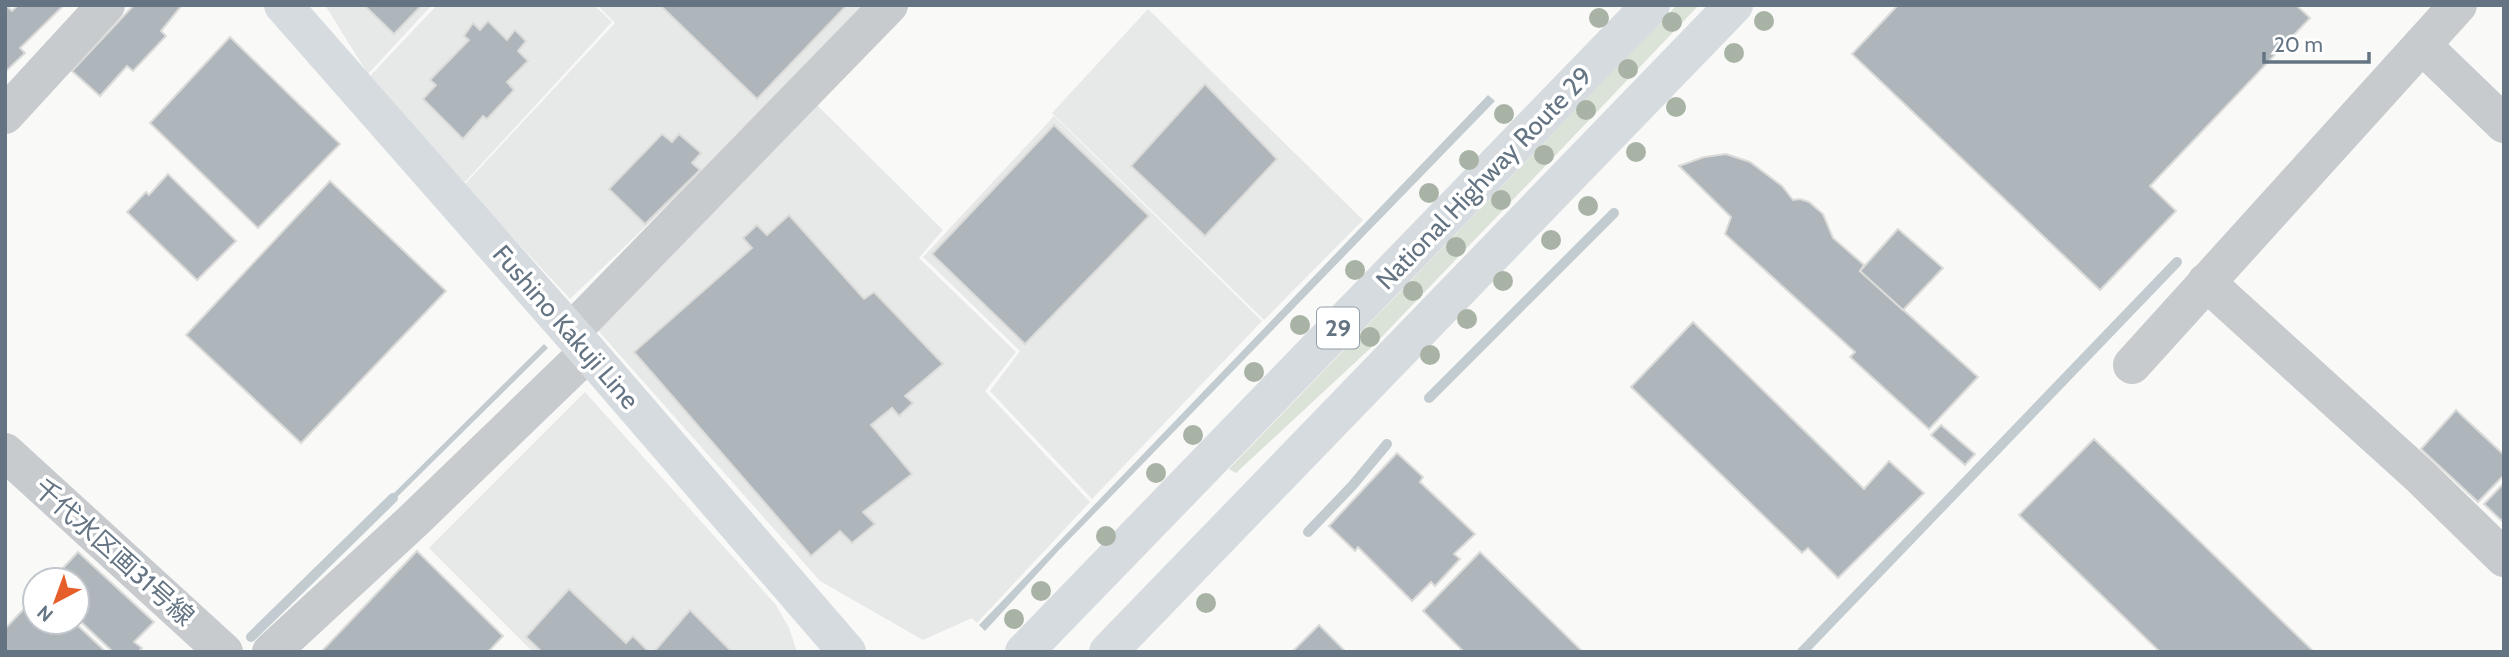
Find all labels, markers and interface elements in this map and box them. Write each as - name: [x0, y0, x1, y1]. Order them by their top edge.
- scale bar: [2264, 21, 2369, 65]
- text: 20 m: [2274, 32, 2323, 57]
- street label: National Highway Route 29: [1369, 60, 1599, 296]
- street label: Fushino Kakuji Line: [486, 238, 646, 416]
- road number: 29: [1317, 307, 1359, 348]
- street label: 千代水区画31号線: [27, 472, 201, 632]
- north arrow: [21, 566, 91, 636]
- text: N: [33, 600, 58, 627]

